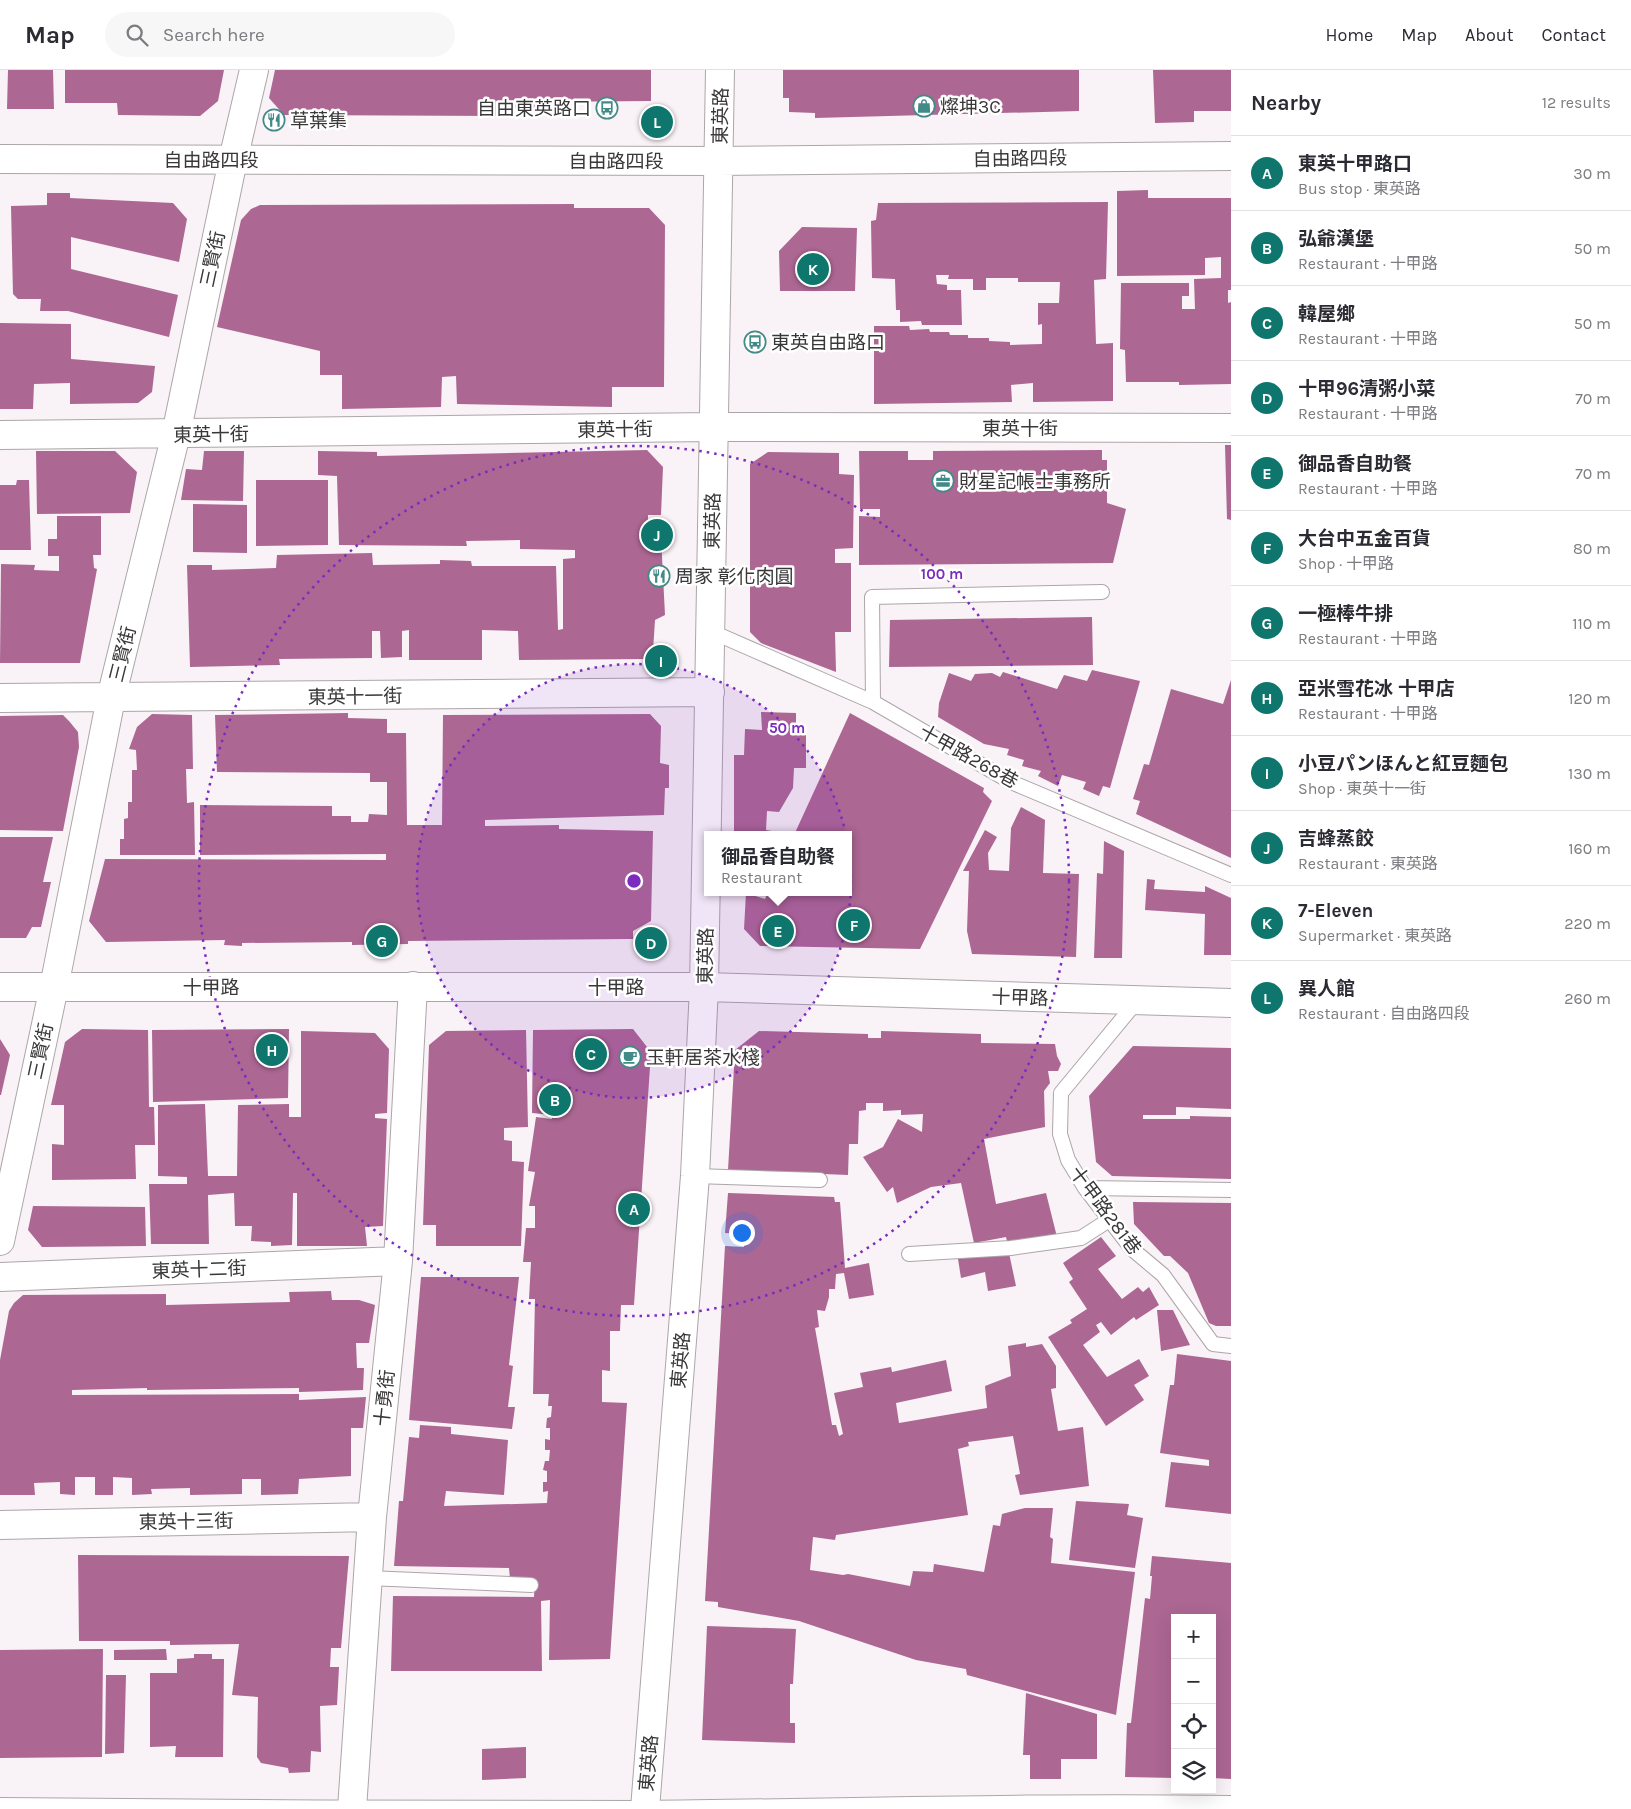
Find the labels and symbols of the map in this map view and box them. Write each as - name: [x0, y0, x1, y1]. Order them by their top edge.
- street label: 東英路: [710, 87, 732, 145]
- shop icon: 燦坤3C: [912, 94, 936, 118]
- bus stop icon: 自由東英路口: [595, 96, 619, 120]
- place label: 燦坤3C: [940, 96, 1001, 118]
- place label: 自由東英路口: [477, 98, 591, 120]
- pin: L: [641, 103, 673, 141]
- restaurant icon: 草葉集: [262, 108, 286, 132]
- place label: 草葉集: [290, 110, 347, 132]
- street label: 自由路四段: [972, 147, 1068, 171]
- street label: 自由路四段: [163, 150, 259, 172]
- street label: 自由路四段: [568, 151, 664, 173]
- street label: 三賢街: [196, 229, 230, 289]
- pin: K: [797, 250, 829, 288]
- bus stop icon: 東英自由路口: [743, 330, 767, 354]
- place label: 東英自由路口: [771, 332, 885, 354]
- street label: 東英十街: [577, 418, 653, 442]
- street label: 東英十街: [982, 418, 1058, 440]
- street label: 東英十街: [173, 423, 249, 447]
- office icon: 財星記帳士事務所: [931, 469, 955, 493]
- place label: 財星記帳士事務所: [959, 471, 1111, 493]
- street label: 東英路: [702, 492, 724, 550]
- pin: J: [641, 516, 673, 554]
- restaurant icon: 周家 彰化肉圓: [647, 564, 671, 588]
- text: 100 m: [921, 565, 963, 583]
- place label: 周家 彰化肉圓: [675, 566, 794, 588]
- street label: 三賢街: [105, 624, 141, 685]
- pin: I: [645, 642, 677, 680]
- street label: 東英十一街: [307, 685, 403, 709]
- text: 50 m: [769, 719, 805, 737]
- street label: 十甲路268巷: [915, 721, 1022, 793]
- centre of rings: [625, 872, 643, 890]
- pin: F: [838, 906, 870, 944]
- pin: E: [762, 912, 794, 950]
- pin: G: [366, 922, 398, 960]
- pin: D: [635, 924, 667, 962]
- street label: 東英路: [695, 927, 717, 985]
- street label: 十甲路: [182, 977, 240, 999]
- street label: 十甲路: [587, 977, 645, 999]
- street label: 十甲路: [991, 986, 1049, 1010]
- street label: 三賢街: [24, 1021, 58, 1081]
- pin: H: [256, 1031, 288, 1069]
- pin: C: [575, 1035, 607, 1073]
- cafe icon: 玉軒居茶水棧: [618, 1045, 642, 1069]
- place label: 玉軒居茶水棧: [646, 1047, 760, 1069]
- pin: B: [539, 1081, 571, 1119]
- street label: 十甲路281巷: [1065, 1162, 1146, 1259]
- pin: A: [618, 1190, 650, 1228]
- your location: [729, 1220, 755, 1246]
- street label: 東英十二街: [151, 1257, 247, 1283]
- street label: 東英路: [668, 1331, 694, 1389]
- street label: 十勇街: [371, 1369, 399, 1428]
- street label: 東英十三街: [138, 1510, 234, 1534]
- street label: 東英路: [636, 1734, 662, 1792]

